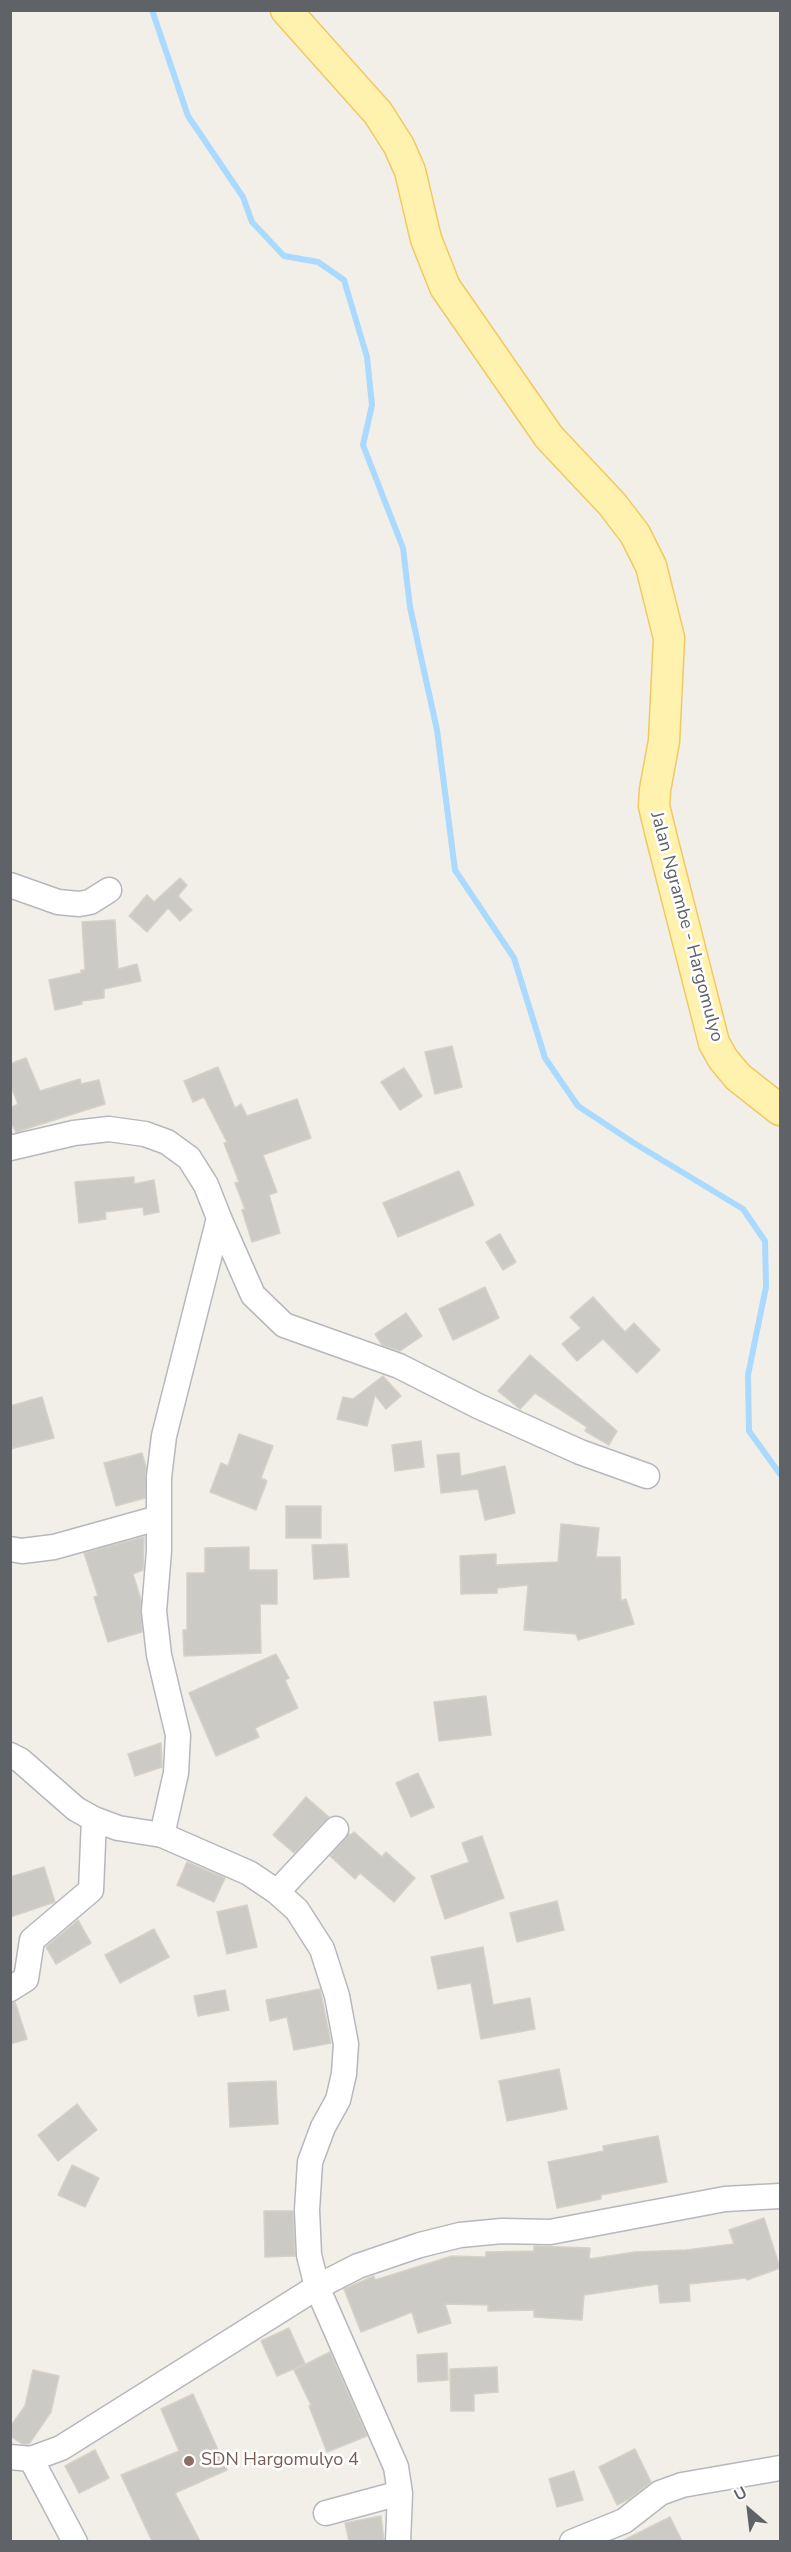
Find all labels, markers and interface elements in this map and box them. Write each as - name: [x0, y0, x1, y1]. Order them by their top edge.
- street label: Jalan Ngrambe - Hargomulyo: [645, 810, 727, 1044]
- place label: SDN Hargomulyo 4: [201, 2450, 359, 2472]
- marker: SDN Hargomulyo 4: [182, 2454, 196, 2468]
- north arrow: [719, 2480, 779, 2540]
- text: U: [730, 2482, 751, 2507]

